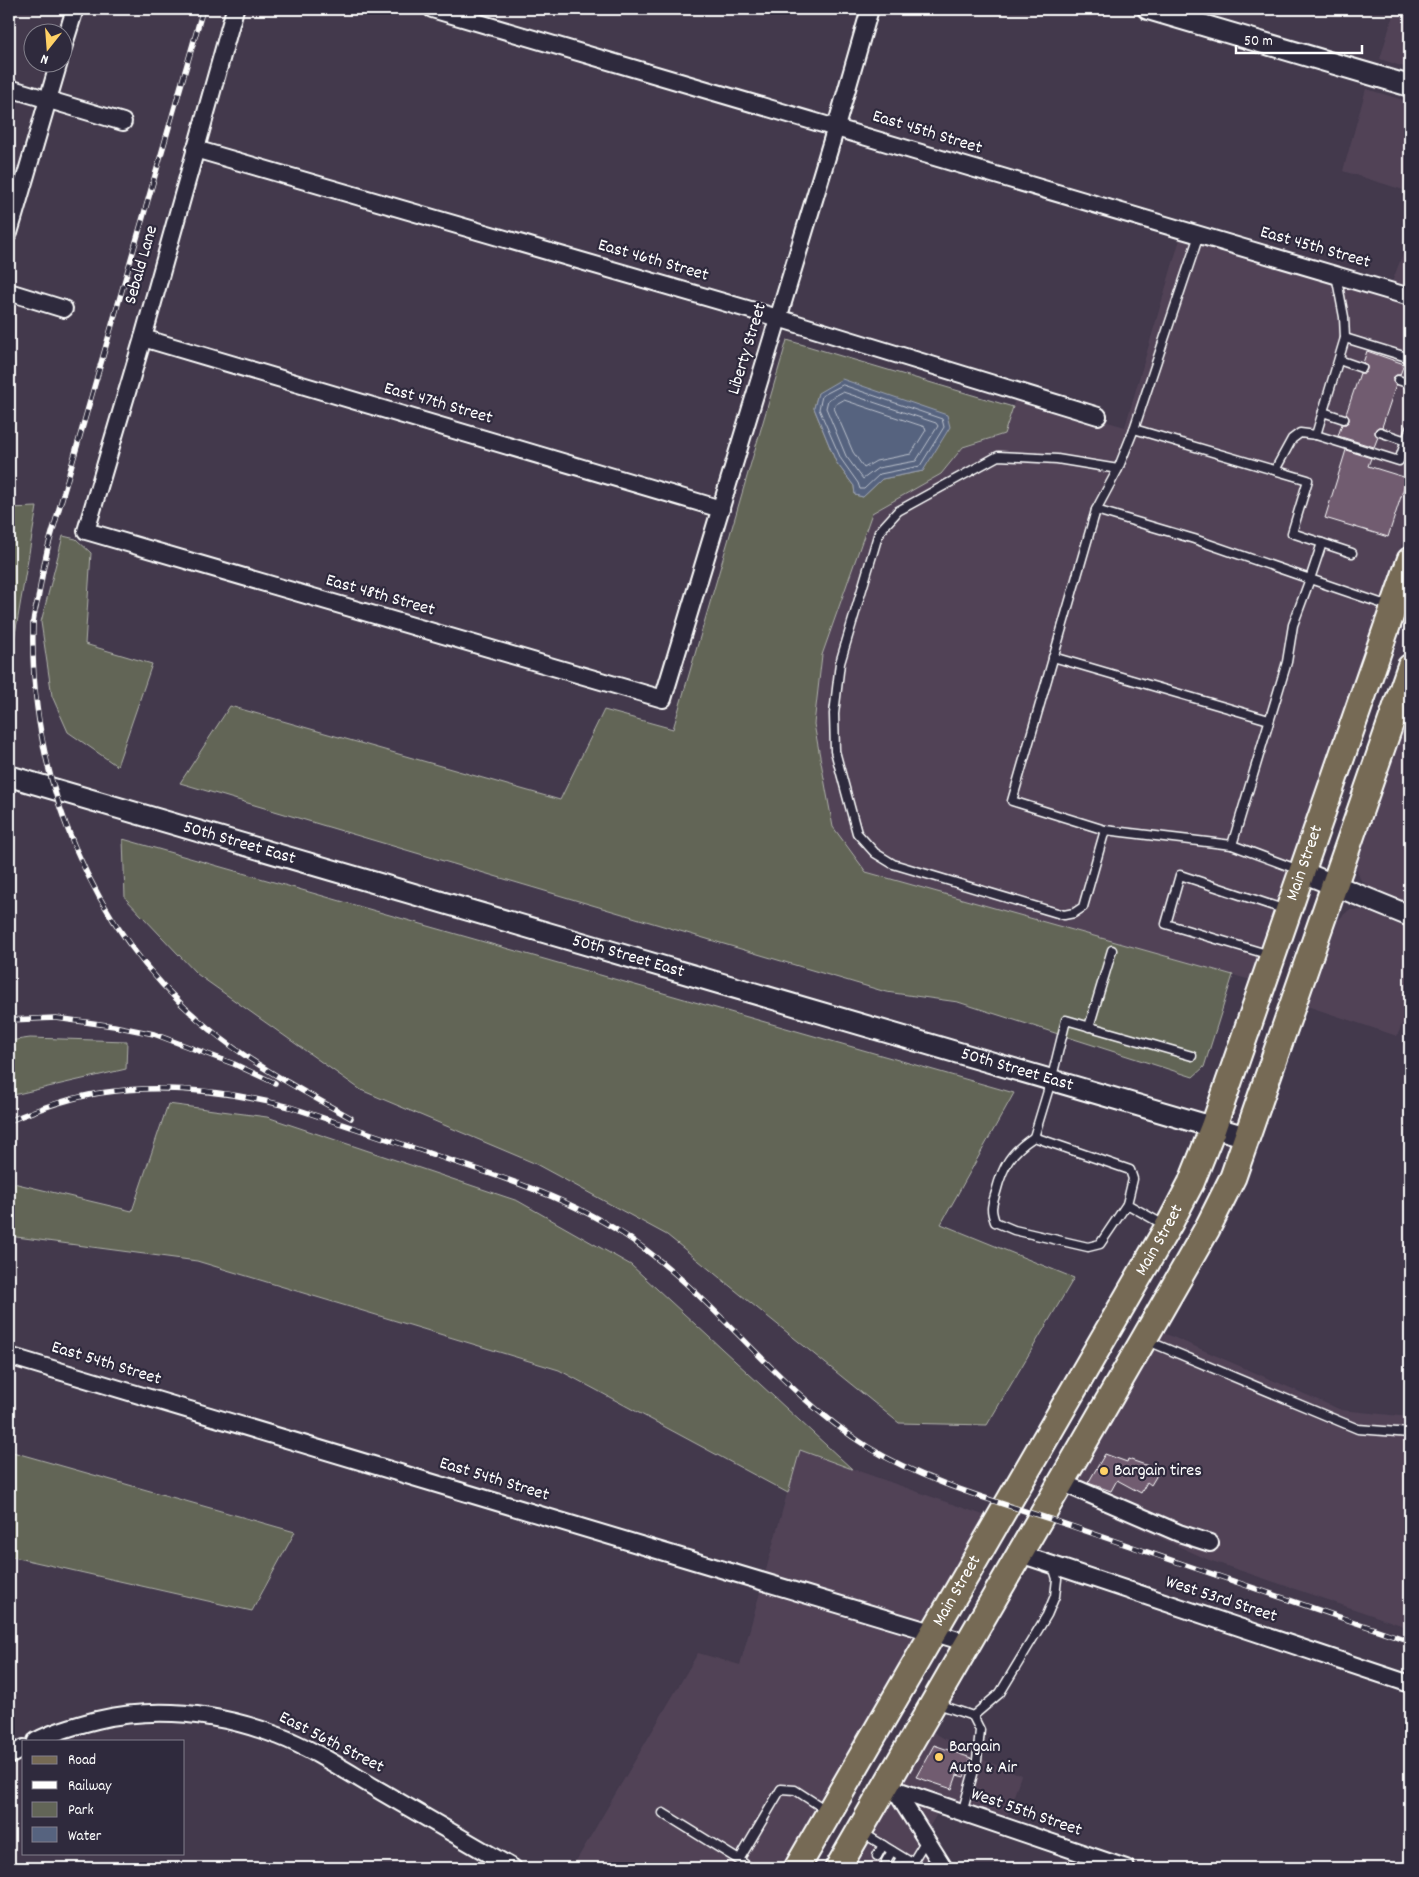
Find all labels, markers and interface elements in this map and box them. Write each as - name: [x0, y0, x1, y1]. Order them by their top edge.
- north arrow: [22, 22, 72, 72]
- scale bar: [1236, 22, 1363, 54]
- text: 50 m: [1244, 31, 1273, 53]
- text: N: [38, 48, 51, 69]
- street label: East 45th Street: [869, 104, 985, 162]
- street label: East 45th Street: [1257, 220, 1373, 276]
- street label: Sebald Lane: [119, 223, 165, 307]
- street label: East 46th Street: [595, 233, 712, 289]
- street label: Liberty Street: [722, 300, 774, 398]
- street label: East 47th Street: [381, 377, 496, 432]
- street label: East 48th Street: [323, 568, 438, 624]
- street label: 50th Street East: [180, 815, 299, 872]
- street label: Main Street: [1280, 821, 1330, 904]
- street label: 50th Street East: [569, 928, 688, 985]
- street label: 50th Street East: [958, 1042, 1077, 1098]
- street label: Main Street: [1129, 1200, 1190, 1281]
- street label: East 54th Street: [48, 1335, 164, 1393]
- street label: East 54th Street: [436, 1451, 552, 1509]
- place label: Bargain tires: [1114, 1459, 1202, 1484]
- marker: Bargain tires: [1098, 1465, 1110, 1477]
- street label: Main Street: [927, 1550, 988, 1631]
- street label: West 53rd Street: [1162, 1570, 1280, 1630]
- street label: East 56th Street: [274, 1706, 388, 1780]
- place label: Bargain Auto & Air: [949, 1735, 1018, 1781]
- legend: [22, 1740, 185, 1854]
- text: Road: [68, 1750, 96, 1772]
- marker: Bargain Auto & Air: [933, 1751, 945, 1763]
- text: Railway: [68, 1776, 112, 1798]
- street label: West 55th Street: [967, 1782, 1085, 1844]
- text: Park: [68, 1800, 94, 1822]
- text: Water: [68, 1826, 102, 1848]

